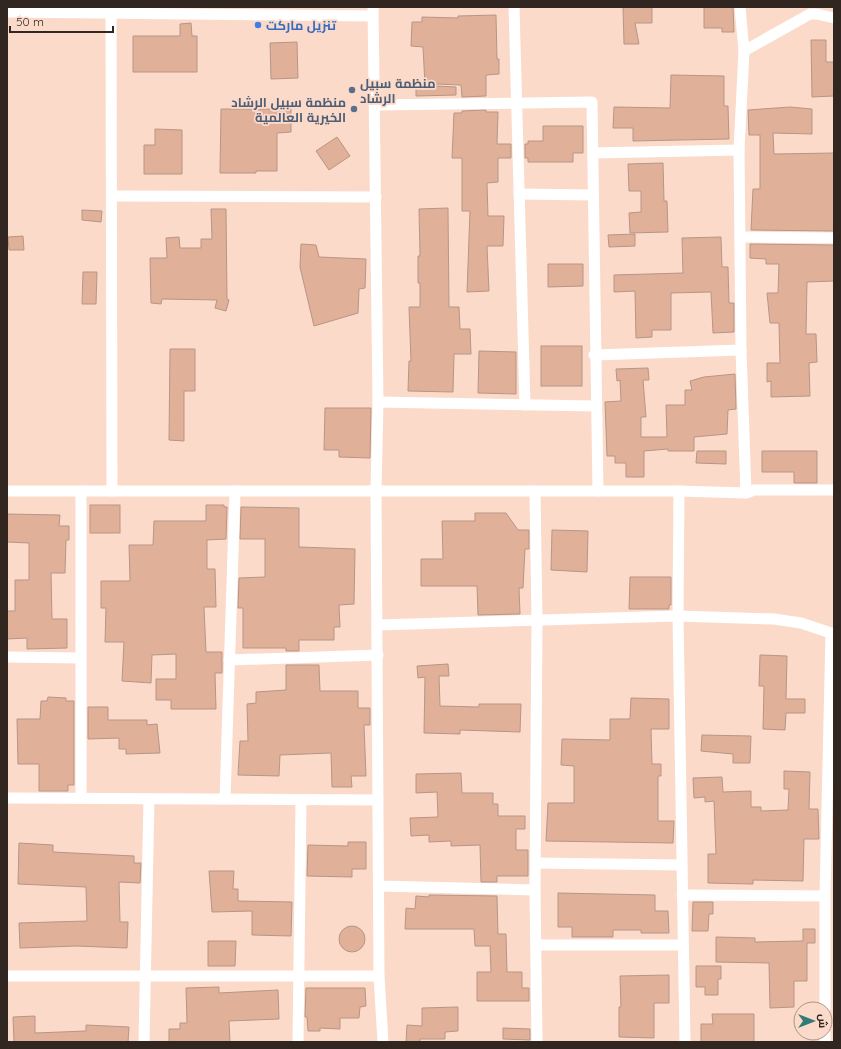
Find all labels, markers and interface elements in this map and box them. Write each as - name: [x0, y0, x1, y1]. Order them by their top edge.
- scale bar: [10, 8, 113, 34]
- text: 50 m: [16, 14, 44, 29]
- place label: تنزيل ماركت: [266, 17, 336, 33]
- marker: تنزيل ماركت: [253, 20, 263, 30]
- place label: منظمة سبيل الرشاد: [360, 75, 436, 106]
- marker: منظمة سبيل الرشاد: [347, 85, 357, 95]
- place label: منظمة سبيل الرشاد الخيرية العالمية: [231, 94, 346, 125]
- marker: منظمة سبيل الرشاد الخيرية العالمية: [349, 104, 359, 114]
- north arrow: [793, 1001, 833, 1041]
- text: ش: [816, 1014, 830, 1028]

